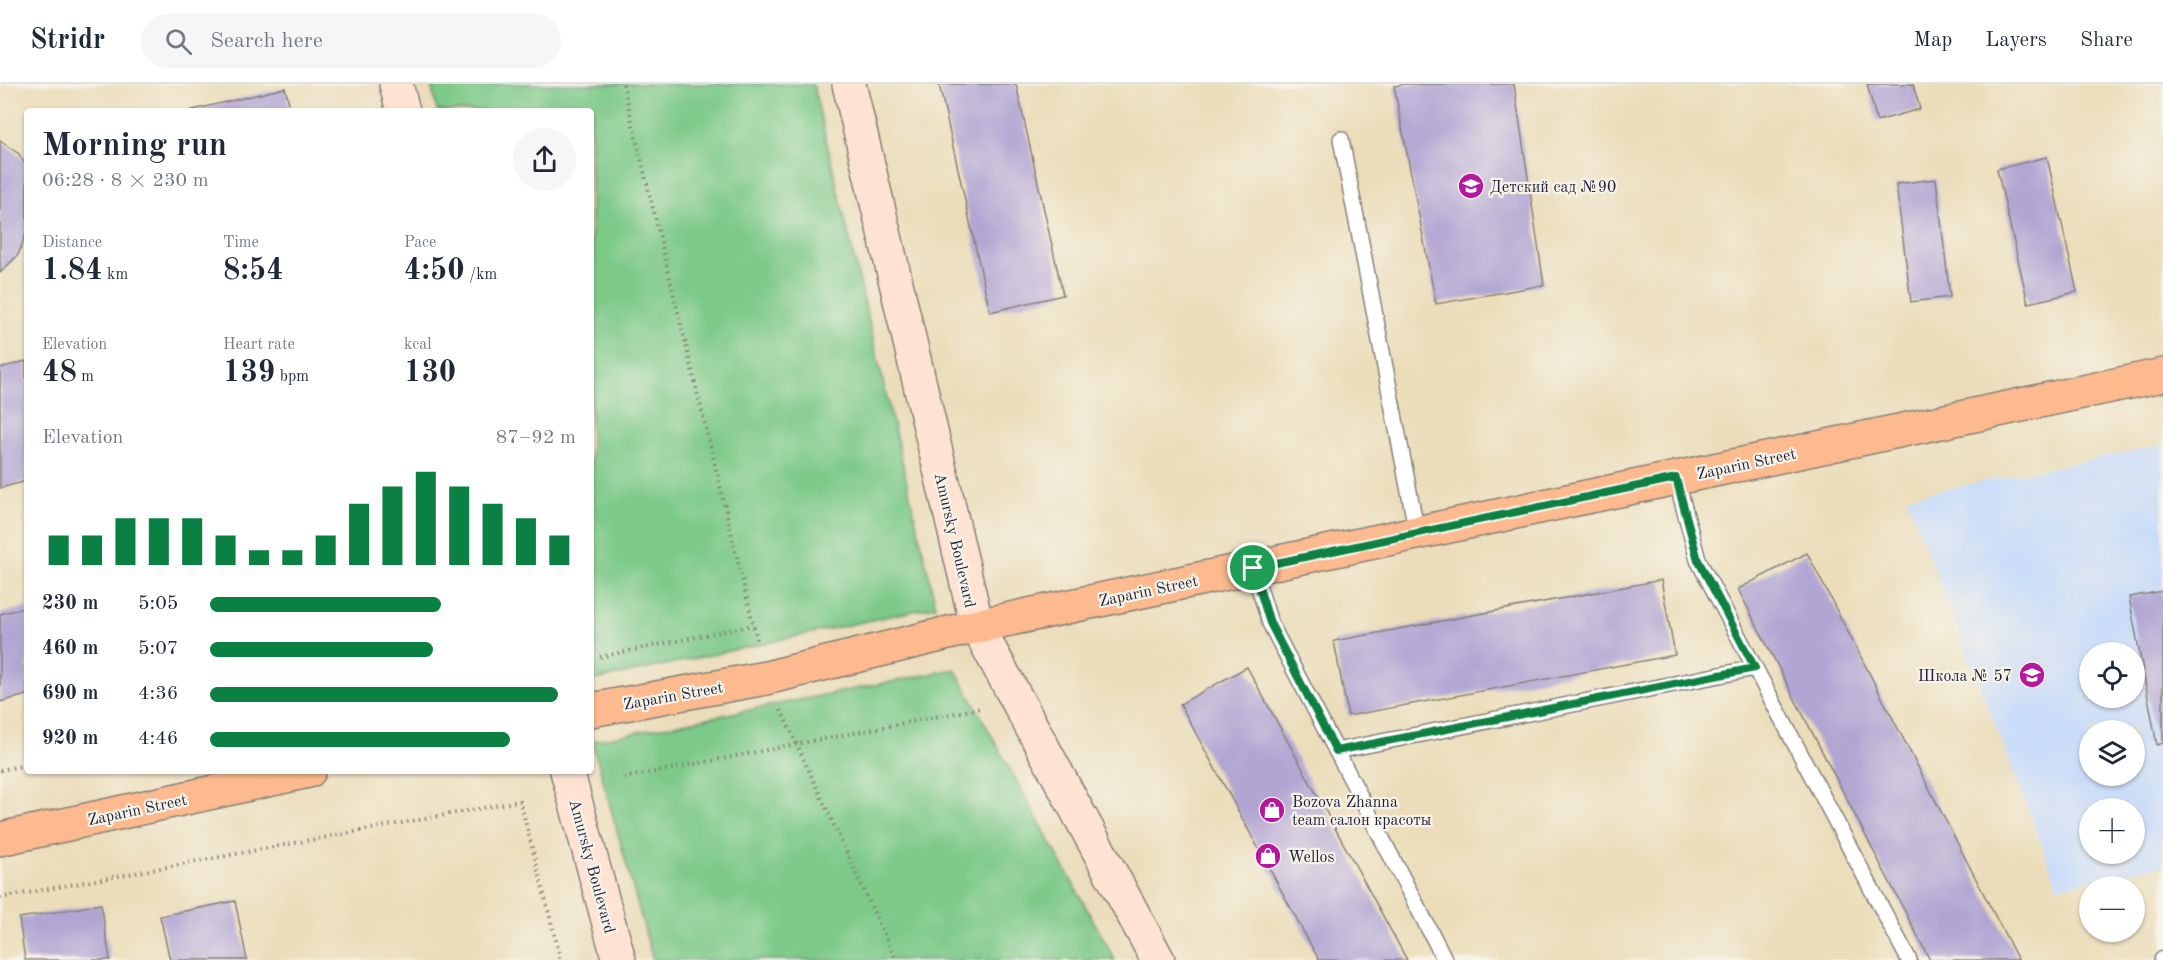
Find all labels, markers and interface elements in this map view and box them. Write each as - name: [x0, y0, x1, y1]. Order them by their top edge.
- search box: [141, 14, 561, 68]
- icon: search: [162, 25, 195, 58]
- text: Stridr: [30, 27, 105, 55]
- text: Search here: [210, 30, 323, 52]
- text: Map: [1913, 30, 1952, 51]
- text: Layers: [1985, 30, 2047, 51]
- text: Share: [2080, 30, 2133, 51]
- button: share: [513, 128, 576, 191]
- text: Morning run: [42, 130, 227, 163]
- text: 06:28 · 8 × 230 m: [42, 171, 209, 191]
- school or university icon: Детский сад №90: [1456, 171, 1486, 201]
- place label: Детский сад №90: [1490, 180, 1616, 196]
- text: Distance: [42, 235, 102, 251]
- text: Time: [223, 235, 259, 251]
- text: Pace: [404, 235, 436, 251]
- text: 1.84: [42, 256, 103, 286]
- text: 8:54: [223, 256, 284, 286]
- text: 4:50: [404, 256, 465, 286]
- text: km: [103, 267, 128, 283]
- text: /km: [465, 267, 497, 283]
- text: Elevation: [42, 337, 107, 353]
- text: Heart rate: [223, 337, 295, 353]
- text: kcal: [404, 337, 432, 353]
- text: 48: [42, 358, 77, 388]
- text: 139: [223, 358, 275, 388]
- text: 130: [404, 358, 456, 388]
- text: m: [77, 369, 94, 385]
- text: bpm: [275, 369, 309, 385]
- text: Elevation: [42, 428, 123, 448]
- text: 87–92 m: [496, 428, 576, 448]
- street label: Zaparin Street: [1695, 447, 1798, 483]
- street label: Amursky Boulevard: [931, 471, 977, 610]
- pin: [1227, 542, 1278, 593]
- icon: arrive: [1236, 551, 1269, 584]
- street label: Zaparin Street: [1097, 574, 1200, 610]
- text: 230 m: [42, 594, 98, 614]
- text: 5:05: [138, 594, 178, 614]
- text: 460 m: [42, 639, 98, 659]
- text: 5:07: [138, 639, 178, 659]
- map controls: [2079, 642, 2145, 942]
- button: locate: [2079, 642, 2145, 708]
- school or university icon: Школа № 57: [2017, 660, 2047, 690]
- place label: Школа № 57: [1918, 669, 2012, 685]
- street label: Zaparin Street: [622, 680, 725, 714]
- text: 690 m: [42, 684, 98, 704]
- text: 4:36: [138, 684, 178, 704]
- button: layers: [2079, 720, 2145, 786]
- text: 920 m: [42, 729, 98, 749]
- text: 4:46: [138, 729, 178, 749]
- street label: Zaparin Street: [86, 793, 189, 829]
- shop icon: Bozova Zhanna team салон красоты: [1257, 795, 1287, 825]
- place label: Bozova Zhanna team салон красоты: [1292, 795, 1431, 829]
- street label: Amursky Boulevard: [565, 798, 617, 935]
- button: +: [2079, 798, 2145, 864]
- shop icon: Wellos: [1253, 841, 1283, 871]
- place label: Wellos: [1288, 850, 1334, 866]
- button: −: [2079, 876, 2145, 942]

